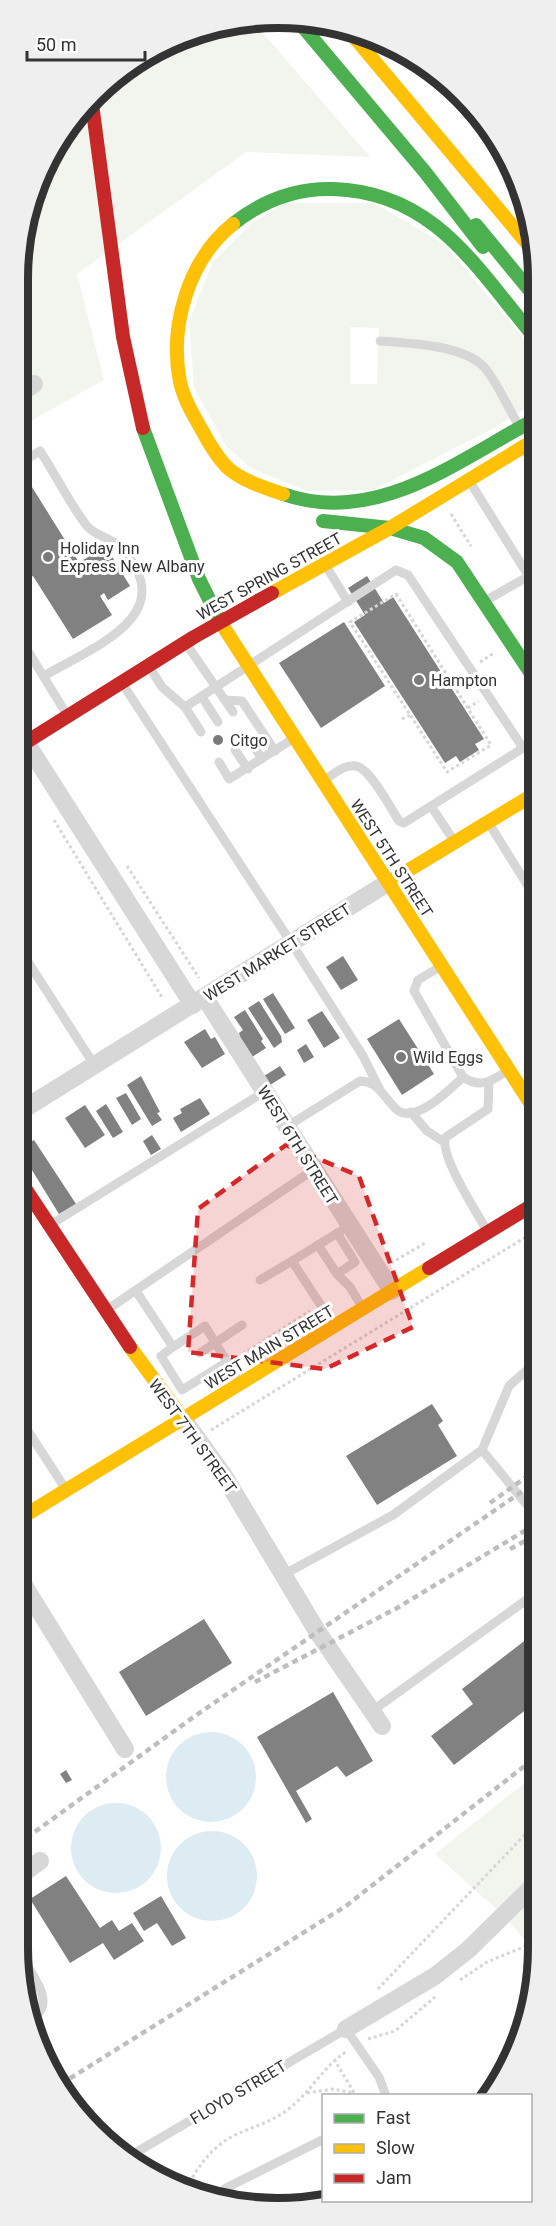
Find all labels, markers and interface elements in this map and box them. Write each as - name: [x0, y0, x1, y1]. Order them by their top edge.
- scale bar: [27, 24, 146, 62]
- text: 50 m: [36, 34, 76, 55]
- street label: WEST SPRING STREET: [193, 528, 345, 624]
- place label: Holiday Inn Express New Albany: [60, 539, 205, 576]
- marker: Holiday Inn Express New Albany: [41, 550, 55, 564]
- place label: Hampton: [431, 671, 497, 690]
- marker: Hampton: [412, 673, 426, 687]
- place label: Citgo: [230, 731, 268, 750]
- marker: Citgo: [211, 733, 225, 747]
- street label: WEST 5TH STREET: [346, 796, 437, 921]
- street label: WEST MARKET STREET: [200, 899, 355, 1005]
- place label: Wild Eggs: [413, 1048, 483, 1067]
- marker: Wild Eggs: [394, 1050, 408, 1064]
- street label: WEST 6TH STREET: [253, 1082, 342, 1209]
- street label: WEST MAIN STREET: [201, 1301, 338, 1393]
- street label: WEST 7TH STREET: [145, 1375, 241, 1498]
- street label: FLOYD STREET: [187, 2056, 290, 2129]
- legend: [322, 2094, 532, 2202]
- text: Fast: [376, 2107, 411, 2128]
- text: Slow: [376, 2137, 415, 2158]
- text: Jam: [376, 2167, 412, 2188]

